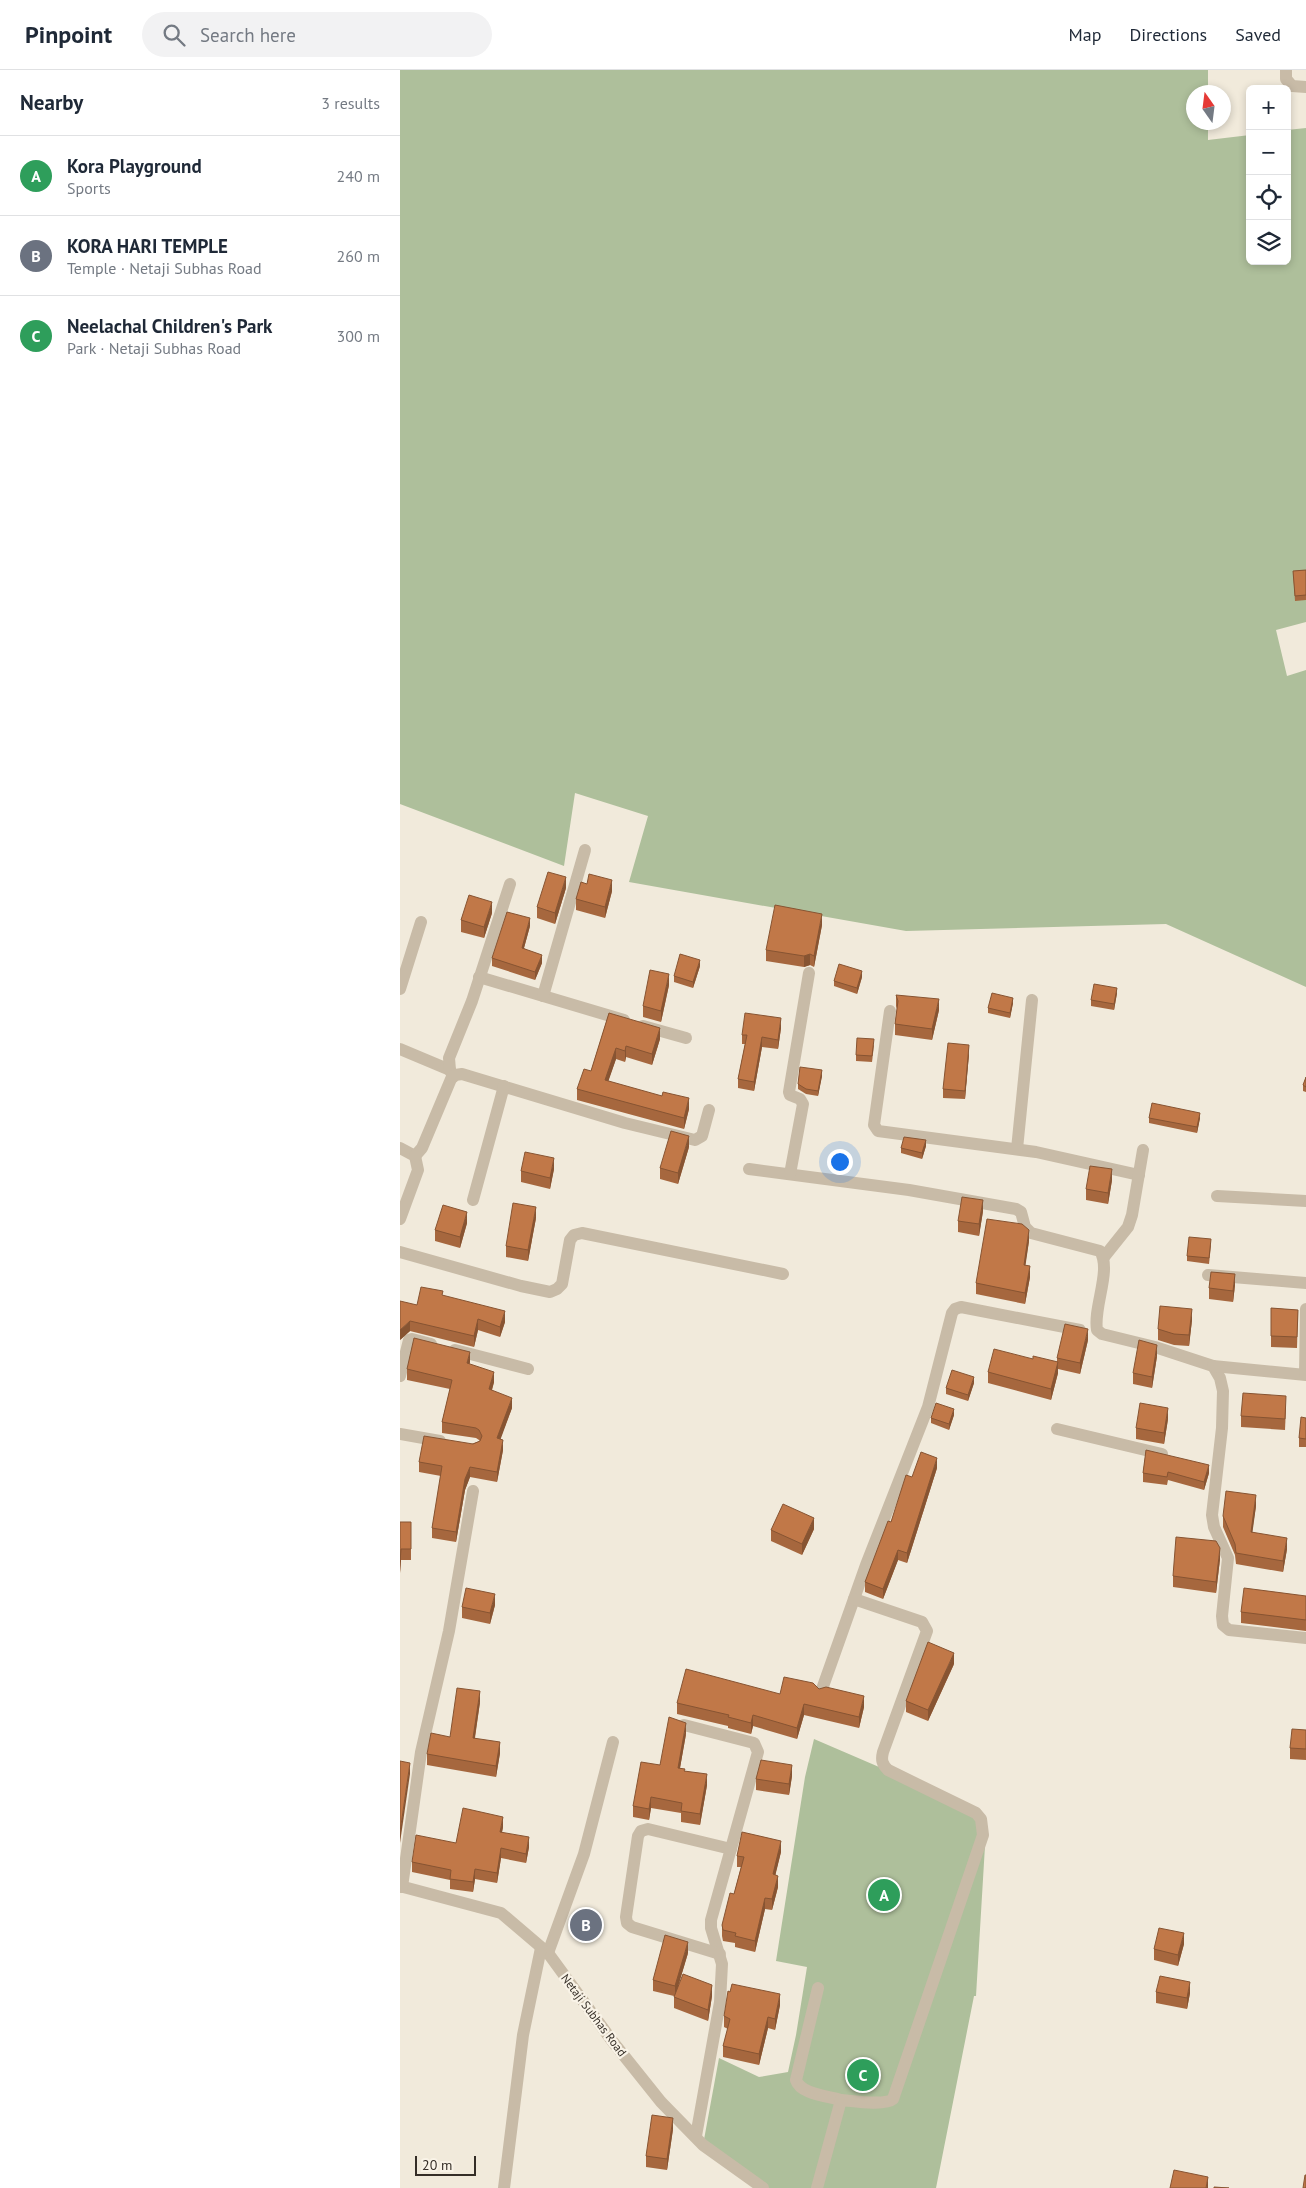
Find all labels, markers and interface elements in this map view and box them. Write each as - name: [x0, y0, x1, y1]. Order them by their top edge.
- search box: [142, 12, 492, 57]
- text: Pinpoint: [25, 19, 112, 50]
- icon: search: [160, 21, 188, 49]
- text: Search here: [200, 23, 296, 47]
- text: Map: [1069, 23, 1101, 46]
- text: Directions: [1129, 23, 1207, 46]
- text: Saved: [1235, 23, 1281, 46]
- north arrow: [1186, 85, 1231, 130]
- map controls: [1246, 85, 1291, 265]
- button: +: [1246, 85, 1291, 130]
- text: Nearby: [20, 89, 83, 116]
- text: 3 results: [321, 93, 380, 113]
- button: −: [1246, 130, 1291, 175]
- text: Kora Playground: [67, 154, 202, 178]
- text: A: [31, 166, 41, 186]
- text: 240 m: [337, 166, 380, 186]
- button: locate: [1246, 175, 1291, 220]
- text: Sports: [67, 178, 111, 198]
- button: layers: [1246, 220, 1291, 265]
- text: KORA HARI TEMPLE: [67, 234, 228, 258]
- text: B: [31, 246, 41, 266]
- text: 260 m: [337, 246, 380, 266]
- text: Temple · Netaji Subhas Road: [67, 258, 262, 278]
- text: Neelachal Children's Park: [67, 314, 272, 338]
- text: C: [32, 326, 40, 346]
- text: 300 m: [337, 326, 380, 346]
- text: Park · Netaji Subhas Road: [67, 338, 241, 358]
- your location: [827, 1149, 853, 1175]
- pin: A: [868, 1876, 900, 1914]
- pin: B: [570, 1906, 602, 1944]
- street label: Netaji Subhas Road: [558, 1971, 630, 2059]
- pin: C: [847, 2056, 879, 2094]
- scale bar: [415, 2153, 476, 2176]
- text: 20 m: [422, 2156, 452, 2174]

